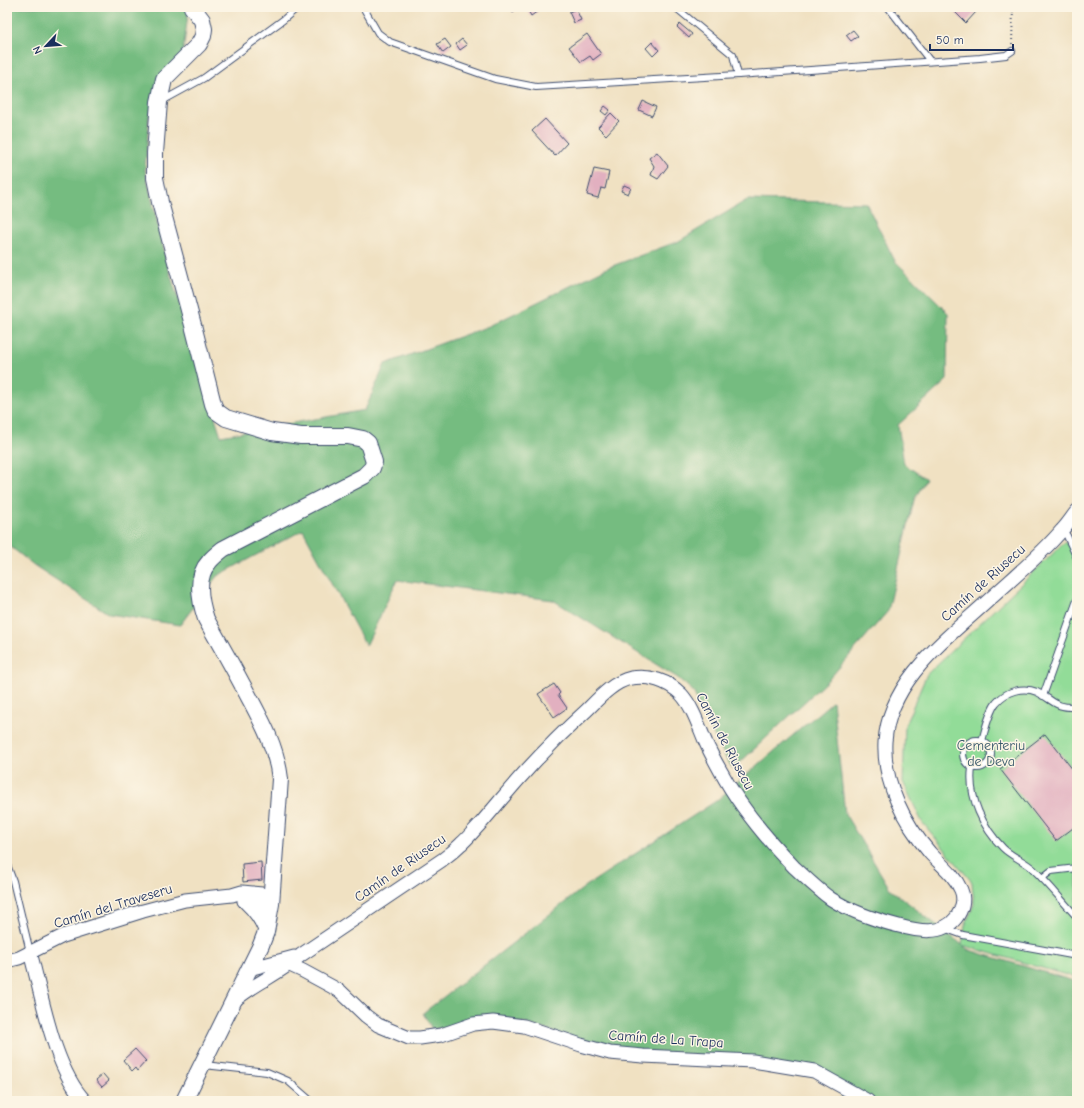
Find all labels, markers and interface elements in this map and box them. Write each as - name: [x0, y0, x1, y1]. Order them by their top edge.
- north arrow: [26, 26, 66, 66]
- scale bar: [930, 26, 1013, 52]
- text: 50 m: [936, 33, 964, 47]
- text: N: [30, 44, 45, 56]
- street label: Camín de Riusecu: [937, 541, 1029, 625]
- street label: Camín de Riusecu: [692, 690, 758, 792]
- park label: Cementeriu de Deva: [957, 737, 1025, 770]
- street label: Camín de Riusecu: [351, 830, 449, 906]
- street label: Camín del Traveseru: [52, 880, 174, 932]
- street label: Camín de La Trapa: [608, 1027, 724, 1051]

